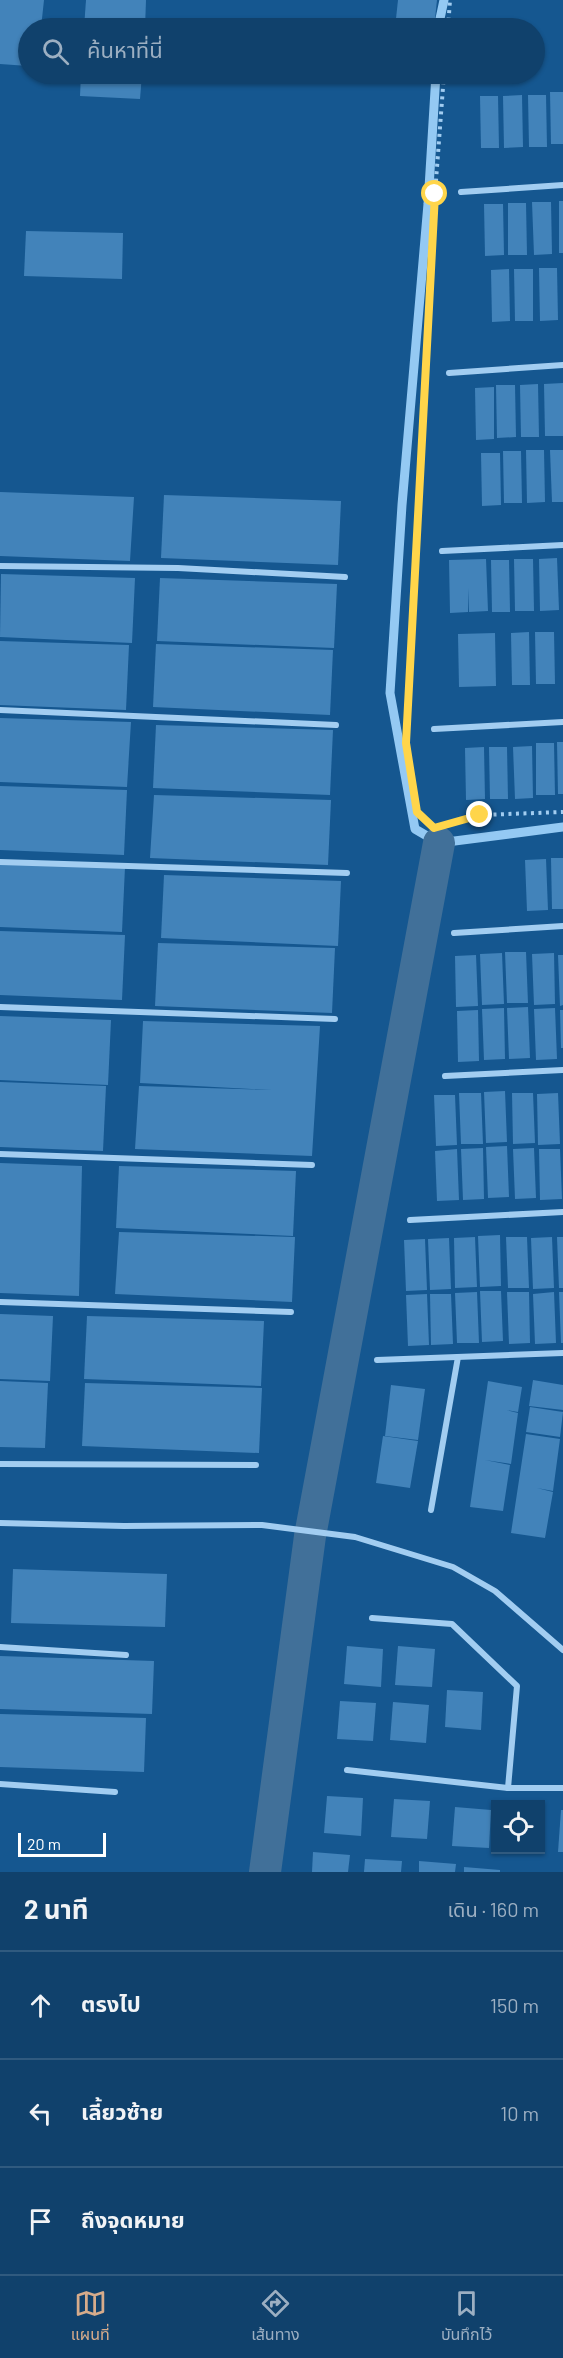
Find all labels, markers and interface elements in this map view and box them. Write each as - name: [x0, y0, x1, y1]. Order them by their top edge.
- search box: [18, 18, 545, 84]
- icon: search: [39, 35, 72, 68]
- text: ค้นหาที่นี่: [87, 36, 163, 62]
- route start: [421, 180, 447, 206]
- route end: [466, 801, 492, 827]
- map controls: [491, 1800, 545, 1854]
- button: locate: [491, 1800, 545, 1854]
- scale bar: [18, 1830, 106, 1858]
- text: 20 m: [27, 1834, 61, 1853]
- text: 2 นาที: [24, 1893, 89, 1924]
- text: เดิน · 160 m: [447, 1897, 539, 1921]
- icon: ahead: [24, 1989, 57, 2022]
- text: ตรงไป: [81, 1990, 141, 2016]
- text: 150 m: [490, 1993, 539, 2017]
- icon: left: [24, 2097, 57, 2130]
- text: เลี้ยวซ้าย: [81, 2098, 163, 2124]
- text: 10 m: [500, 2101, 539, 2125]
- icon: arrive: [24, 2205, 57, 2238]
- text: ถึงจุดหมาย: [81, 2206, 185, 2232]
- tab: แผนที่: [71, 2287, 110, 2347]
- tab: เส้นทาง: [251, 2287, 299, 2347]
- tab: บันทึกไว้: [441, 2287, 492, 2347]

